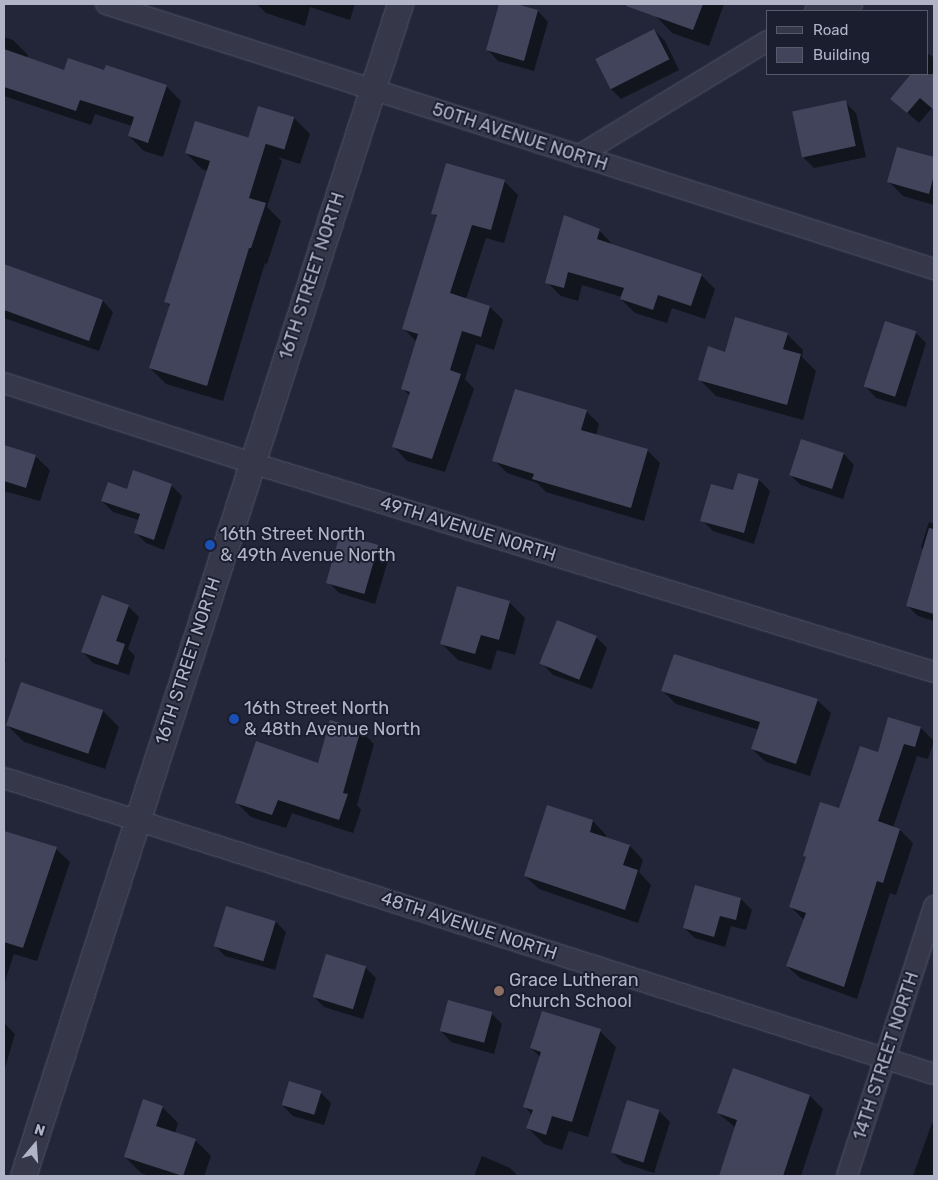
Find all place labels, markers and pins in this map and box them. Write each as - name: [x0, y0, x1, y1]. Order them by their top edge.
- place label: 16th Street North & 49th Avenue North: [220, 524, 396, 566]
- marker: 16th Street North & 49th Avenue North: [204, 539, 216, 551]
- place label: 16th Street North & 48th Avenue North: [244, 698, 421, 741]
- marker: 16th Street North & 48th Avenue North: [228, 713, 240, 725]
- place label: Grace Lutheran Church School: [509, 970, 639, 1012]
- marker: Grace Lutheran Church School: [493, 985, 505, 997]

